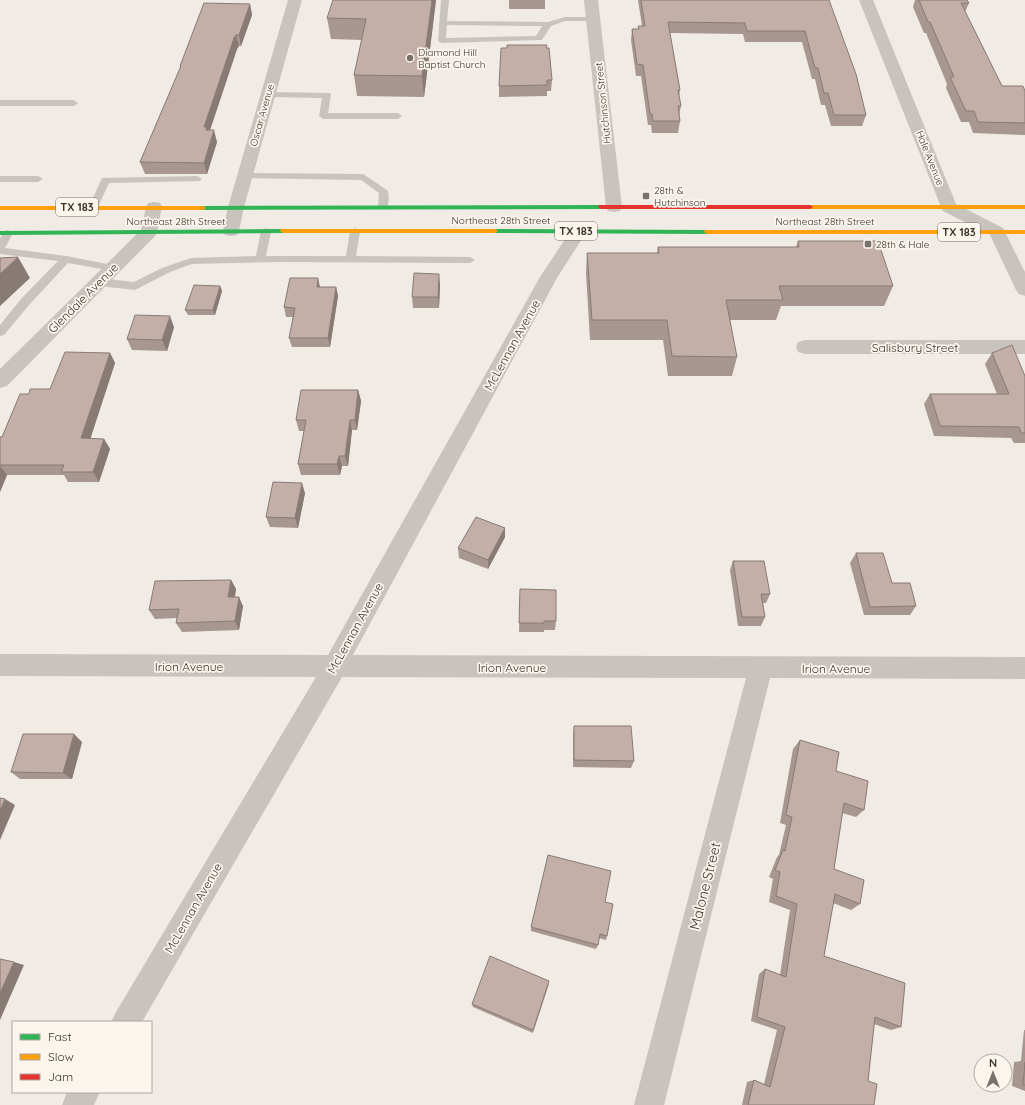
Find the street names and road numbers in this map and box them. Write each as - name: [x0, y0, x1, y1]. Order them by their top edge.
- street label: Hutchinson Street: [592, 61, 614, 144]
- street label: Oscar Avenue: [247, 82, 277, 148]
- street label: Hale Avenue: [913, 129, 947, 188]
- road number: TX 183: [56, 198, 98, 216]
- street label: Northeast 28th Street: [452, 214, 551, 227]
- street label: Northeast 28th Street: [127, 215, 226, 228]
- street label: Northeast 28th Street: [776, 215, 875, 228]
- road number: TX 183: [555, 222, 597, 240]
- road number: TX 183: [938, 223, 980, 241]
- street label: Glendale Avenue: [45, 260, 121, 336]
- street label: McLennan Avenue: [481, 297, 543, 393]
- street label: Salisbury Street: [872, 340, 958, 355]
- street label: McLennan Avenue: [324, 580, 386, 676]
- street label: Irion Avenue: [155, 659, 224, 674]
- street label: Irion Avenue: [478, 660, 547, 675]
- street label: Irion Avenue: [802, 661, 871, 676]
- street label: Malone Street: [685, 840, 725, 932]
- street label: McLennan Avenue: [161, 860, 225, 956]

